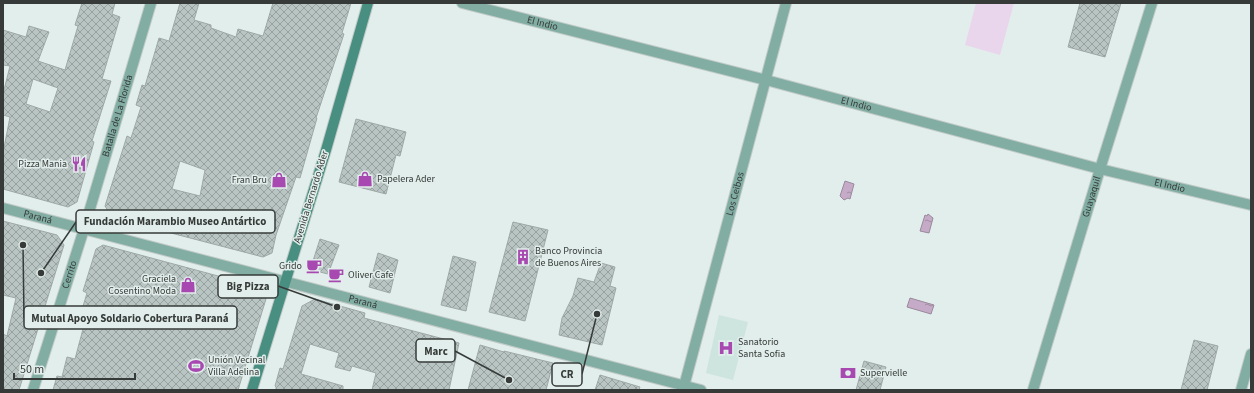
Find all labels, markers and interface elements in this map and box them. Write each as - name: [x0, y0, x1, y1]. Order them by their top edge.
- street label: El Indio: [526, 13, 559, 34]
- street label: Batalla de La Florida: [99, 73, 136, 159]
- street label: El Indio: [839, 93, 873, 115]
- street label: Avenida Bernardo Ader: [290, 149, 332, 245]
- restaurant icon: Pizza Mania: [70, 155, 88, 173]
- place label: Pizza Mania: [18, 157, 67, 171]
- shop icon: Papelera Ader: [356, 170, 374, 188]
- street label: Los Ceibos: [723, 170, 748, 217]
- shop icon: Fran Bru: [270, 171, 288, 189]
- place label: Papelera Ader: [377, 172, 436, 186]
- place label: Fran Bru: [232, 173, 267, 187]
- street label: Guayaquil: [1079, 174, 1105, 219]
- street label: El Indio: [1153, 175, 1187, 196]
- street label: Paraná: [22, 207, 54, 228]
- callout: Fundación Marambio Museo Antártico: [76, 210, 275, 233]
- text: Fundación Marambio Museo Antártico: [84, 214, 266, 229]
- place label: Banco Provincia de Buenos Aires: [535, 244, 602, 270]
- building icon: Banco Provincia de Buenos Aires: [514, 248, 532, 266]
- cafe icon: Grido: [305, 257, 323, 275]
- street label: Cerrito: [59, 259, 81, 290]
- place label: Grido: [279, 259, 302, 273]
- cafe icon: Oliver Cafe: [327, 266, 345, 284]
- place label: Oliver Cafe: [348, 268, 393, 282]
- place label: Graciela Cosentino Moda: [108, 272, 176, 298]
- callout: Big Pizza: [218, 275, 278, 298]
- shop icon: Graciela Cosentino Moda: [179, 276, 197, 294]
- text: Big Pizza: [226, 279, 270, 294]
- street label: Paraná: [347, 291, 379, 312]
- callout: Mutual Apoyo Soldario Cobertura Paraná: [24, 306, 237, 329]
- text: Mutual Apoyo Soldario Cobertura Paraná: [31, 311, 229, 326]
- place label: Sanatorio Santa Sofia: [738, 335, 785, 361]
- callout: Marc: [416, 339, 455, 362]
- hospital icon: Sanatorio Santa Sofia: [717, 339, 735, 357]
- text: Marc: [424, 344, 448, 359]
- place label: Unión Vecinal Villa Adelina: [208, 353, 266, 379]
- scale bar: [14, 355, 135, 381]
- sports icon: Unión Vecinal Villa Adelina: [187, 357, 205, 375]
- text: 50 m: [20, 361, 44, 378]
- callout: CR: [552, 363, 582, 386]
- bank icon: Supervielle: [839, 364, 857, 382]
- place label: Supervielle: [860, 366, 907, 380]
- text: CR: [560, 367, 574, 382]

